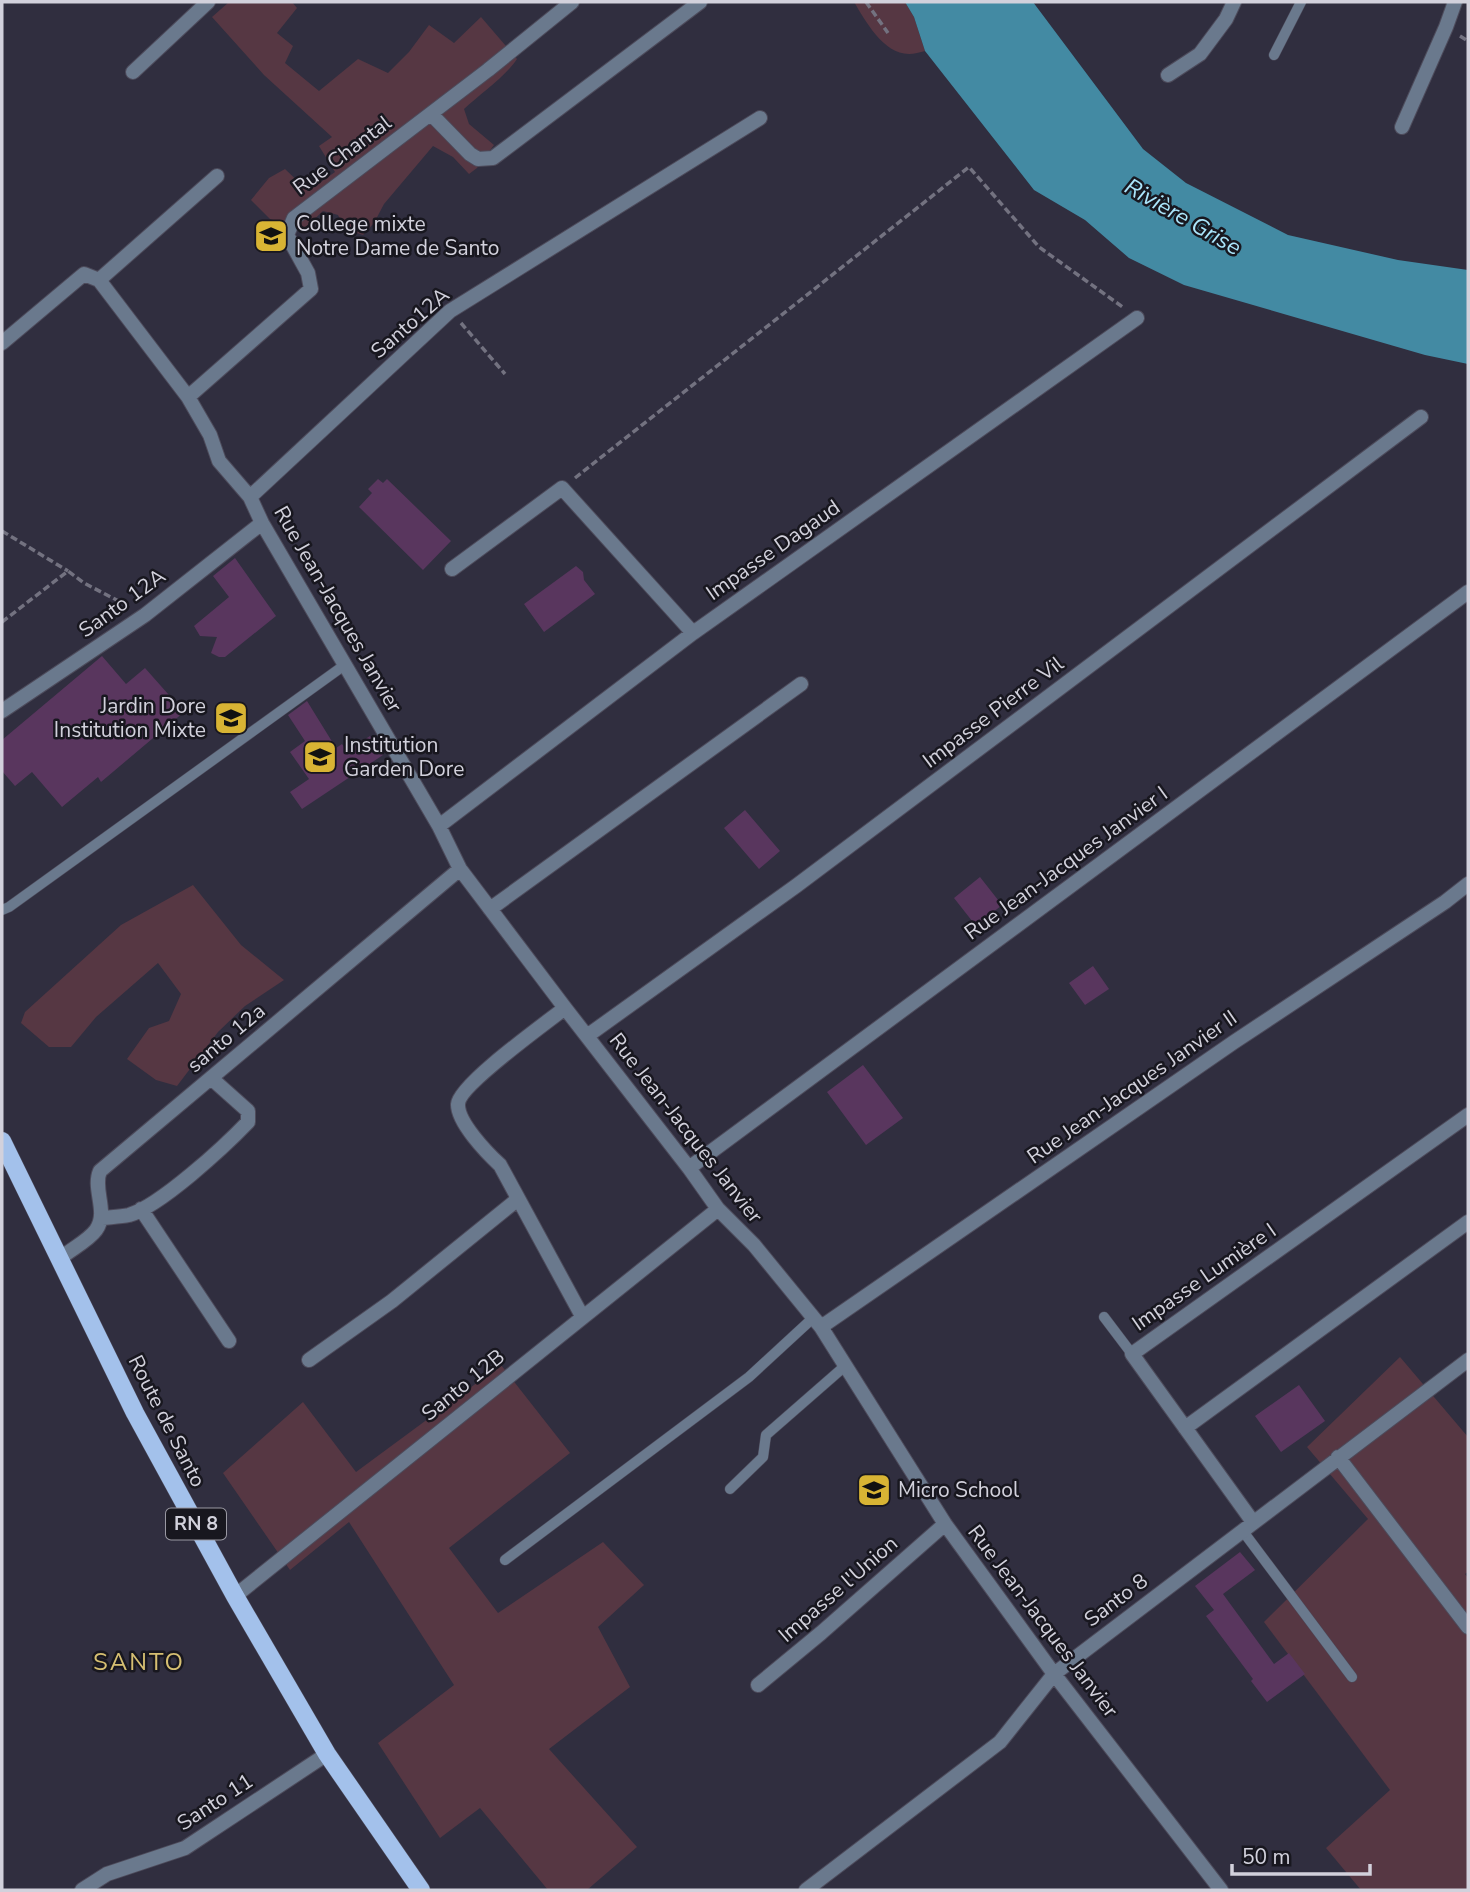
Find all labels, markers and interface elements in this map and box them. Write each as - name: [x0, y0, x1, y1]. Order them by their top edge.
- street label: Rue Chantal: [287, 108, 397, 201]
- water label: Rivière Grise: [1119, 171, 1247, 263]
- place label: College mixte Notre Dame de Santo: [296, 210, 499, 262]
- school or university icon: College mixte Notre Dame de Santo: [252, 217, 290, 255]
- street label: Santo12A: [365, 281, 455, 365]
- street label: Impasse Dagaud: [700, 493, 846, 607]
- street label: Rue Jean-Jacques Janvier: [267, 501, 409, 718]
- street label: Santo 12A: [73, 562, 171, 644]
- street label: Impasse Pierre Vil: [917, 649, 1070, 774]
- place label: Jardin Dore Institution Mixte: [54, 692, 206, 744]
- school or university icon: Jardin Dore Institution Mixte: [212, 699, 250, 737]
- place label: Institution Garden Dore: [344, 731, 464, 783]
- school or university icon: Institution Garden Dore: [301, 738, 339, 776]
- street label: Rue Jean-Jacques Janvier I: [959, 780, 1173, 946]
- street label: santo 12a: [181, 997, 271, 1079]
- street label: Rue Jean-Jacques Janvier II: [1021, 1004, 1243, 1170]
- street label: Rue Jean-Jacques Janvier: [603, 1027, 769, 1229]
- street label: Impasse Lumière I: [1126, 1217, 1282, 1337]
- street label: Santo 12B: [415, 1343, 511, 1427]
- street label: Route de Santo: [122, 1350, 212, 1492]
- school or university icon: Micro School: [855, 1471, 893, 1509]
- place label: Micro School: [898, 1476, 1020, 1504]
- road number: RN 8: [166, 1508, 226, 1540]
- street label: Rue Jean-Jacques Janvier: [961, 1519, 1125, 1723]
- street label: Impasse l'Union: [772, 1529, 904, 1649]
- street label: Santo 8: [1078, 1567, 1154, 1633]
- district label: SANTO: [93, 1646, 185, 1678]
- street label: Santo 11: [172, 1767, 258, 1837]
- scale bar: [1232, 1832, 1370, 1876]
- text: 50 m: [1242, 1843, 1291, 1871]

